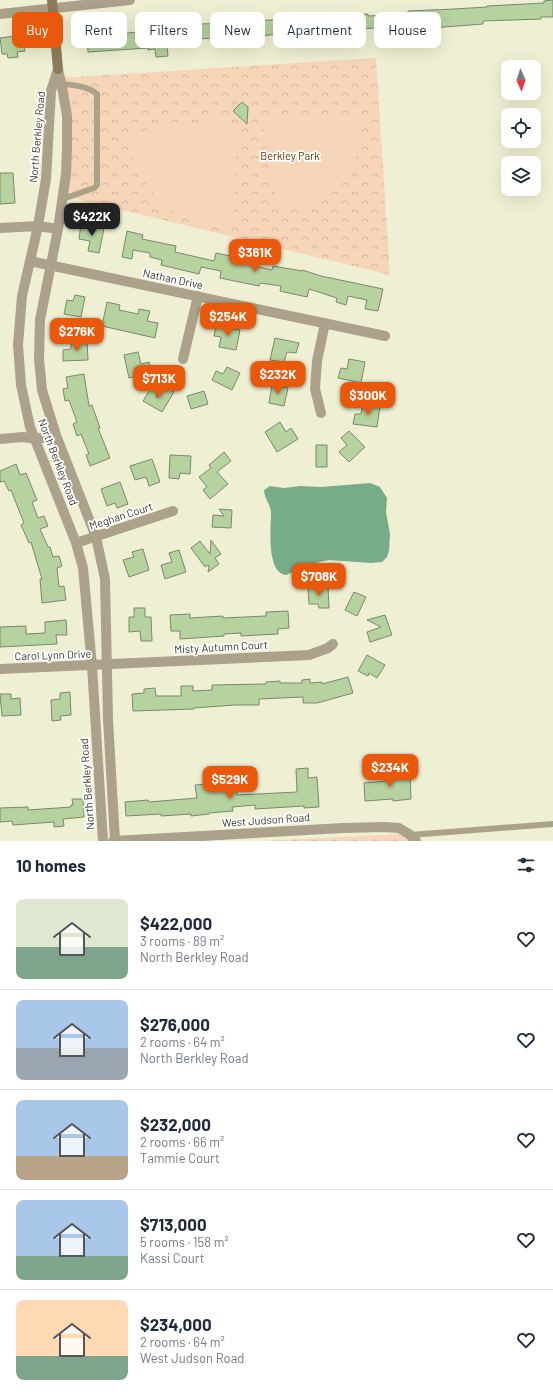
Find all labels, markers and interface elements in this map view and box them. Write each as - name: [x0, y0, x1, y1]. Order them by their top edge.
- chip: Buy: [12, 12, 63, 48]
- chip: Rent: [71, 12, 127, 48]
- chip: Filters: [135, 12, 202, 48]
- chip: New: [210, 12, 265, 48]
- chip: Apartment: [273, 12, 366, 48]
- chip: House: [374, 12, 441, 48]
- north arrow: [501, 60, 541, 100]
- map controls: [501, 60, 541, 196]
- street label: North Berkley Road: [26, 91, 47, 183]
- button: locate: [501, 108, 541, 148]
- park label: Berkley Park: [260, 149, 320, 162]
- button: layers: [501, 156, 541, 196]
- pin: $422K: [64, 203, 120, 237]
- text: $422K: [73, 208, 111, 224]
- pin: $361K: [227, 239, 283, 273]
- text: $361K: [238, 244, 272, 260]
- street label: Nathan Drive: [142, 266, 205, 291]
- pin: $254K: [200, 303, 256, 337]
- text: $254K: [209, 308, 247, 324]
- pin: $276K: [49, 318, 105, 352]
- text: $276K: [59, 323, 95, 339]
- pin: $232K: [250, 361, 306, 395]
- pin: $713K: [131, 365, 187, 399]
- text: $232K: [260, 366, 296, 382]
- text: $713K: [142, 370, 176, 386]
- pin: $300K: [340, 382, 396, 416]
- text: $300K: [349, 387, 387, 403]
- street label: North Berkley Road: [36, 417, 81, 507]
- street label: Meghan Court: [87, 499, 154, 532]
- pin: $708K: [291, 563, 347, 597]
- text: $708K: [301, 568, 337, 584]
- street label: Misty Autumn Court: [174, 638, 268, 655]
- street label: Carol Lynn Drive: [14, 647, 92, 662]
- street label: North Berkley Road: [77, 738, 96, 830]
- pin: $234K: [362, 754, 418, 788]
- text: $234K: [371, 759, 409, 775]
- pin: $529K: [202, 766, 258, 800]
- text: $529K: [212, 771, 248, 787]
- street label: West Judson Road: [221, 810, 310, 829]
- icon: filters: [515, 854, 537, 876]
- text: 10 homes: [16, 855, 86, 875]
- text: $422,000: [140, 913, 212, 933]
- icon: home: [48, 915, 96, 963]
- icon: heart: [515, 928, 537, 950]
- text: 3 rooms · 89 m²: [140, 933, 224, 949]
- text: North Berkley Road: [140, 949, 249, 965]
- text: $276,000: [140, 1014, 210, 1034]
- icon: home: [48, 1016, 96, 1064]
- icon: heart: [515, 1029, 537, 1051]
- text: 2 rooms · 64 m²: [140, 1034, 225, 1050]
- text: North Berkley Road: [140, 1050, 249, 1066]
- text: $232,000: [140, 1114, 211, 1134]
- icon: home: [48, 1116, 96, 1164]
- icon: heart: [515, 1129, 537, 1151]
- text: 2 rooms · 66 m²: [140, 1134, 224, 1150]
- text: Tammie Court: [140, 1150, 220, 1166]
- text: $713,000: [140, 1214, 207, 1234]
- icon: home: [48, 1216, 96, 1264]
- icon: heart: [515, 1229, 537, 1251]
- text: 5 rooms · 158 m²: [140, 1234, 229, 1250]
- text: Kassi Court: [140, 1250, 204, 1266]
- text: $234,000: [140, 1314, 212, 1334]
- icon: home: [48, 1316, 96, 1364]
- icon: heart: [515, 1329, 537, 1351]
- text: 2 rooms · 64 m²: [140, 1334, 225, 1350]
- text: West Judson Road: [140, 1350, 244, 1366]

